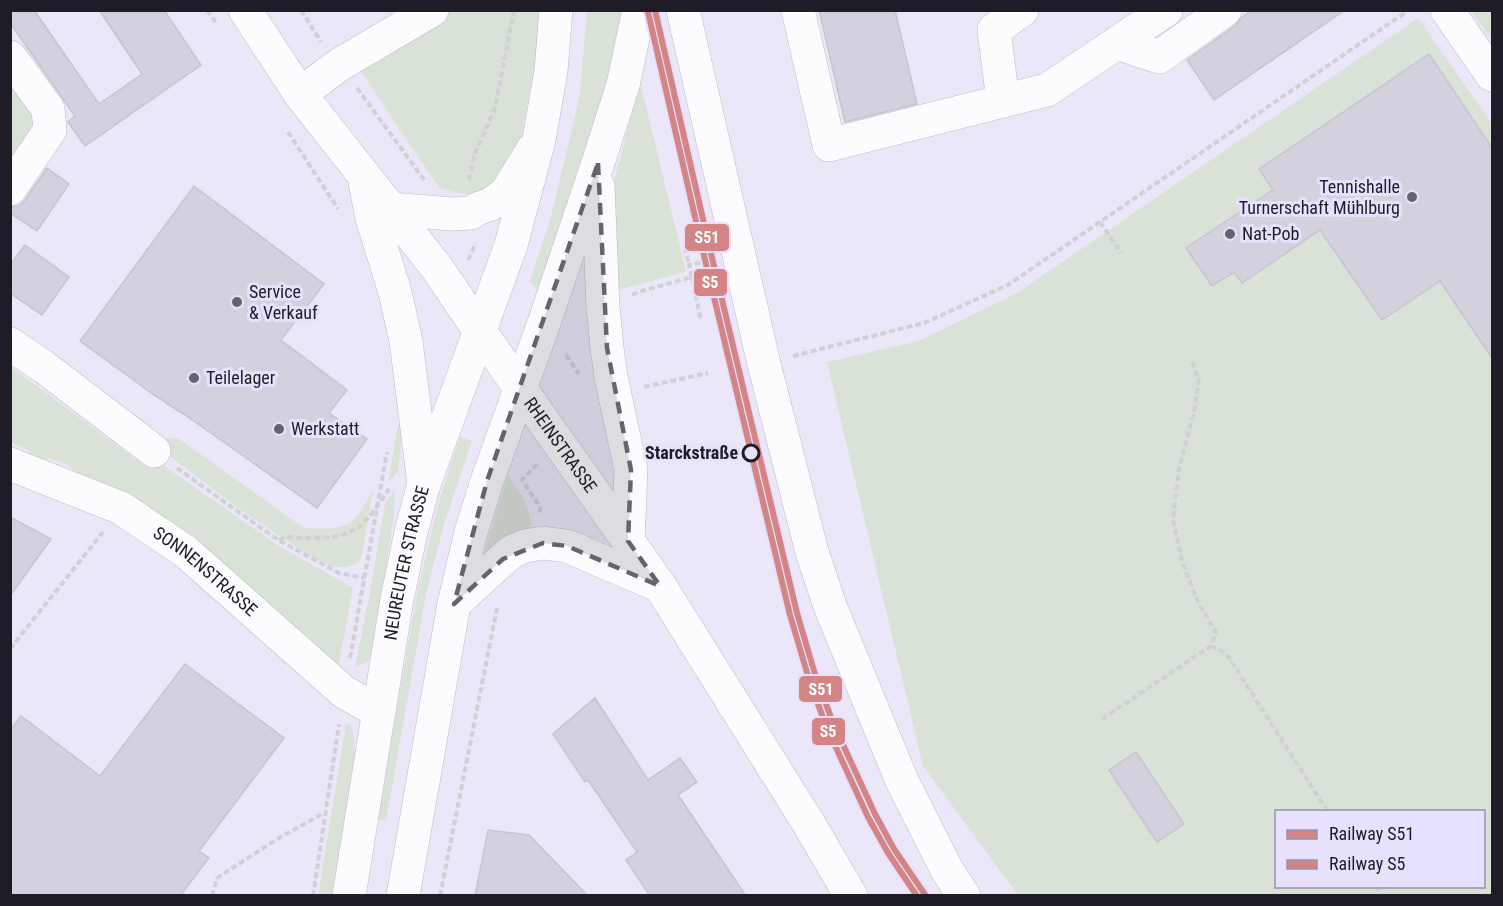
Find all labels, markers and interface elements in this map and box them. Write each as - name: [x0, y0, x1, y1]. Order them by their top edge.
- place label: Tennishalle Turnerschaft Mühlburg: [1239, 176, 1400, 218]
- marker: Tennishalle Turnerschaft Mühlburg: [1405, 190, 1419, 204]
- line badge: S51: [684, 223, 730, 252]
- place label: Nat-Pob: [1242, 223, 1299, 244]
- marker: Nat-Pob: [1223, 227, 1237, 241]
- text: S51: [695, 228, 719, 247]
- line badge: S5: [693, 268, 728, 297]
- text: S5: [702, 273, 718, 292]
- place label: Service & Verkauf: [249, 281, 318, 323]
- marker: Service & Verkauf: [230, 295, 244, 309]
- place label: Teilelager: [206, 367, 276, 388]
- marker: Teilelager: [187, 371, 201, 385]
- street label: RHEINSTRASSE: [520, 393, 602, 497]
- place label: Werkstatt: [291, 418, 359, 439]
- marker: Werkstatt: [272, 422, 286, 436]
- place label: Starckstraße: [645, 442, 738, 463]
- marker: Starckstraße: [742, 444, 760, 462]
- street label: NEUREUTER STRASSE: [380, 483, 433, 642]
- street label: SONNENSTRASSE: [149, 522, 262, 620]
- line badge: S51: [798, 675, 843, 703]
- text: S51: [809, 680, 833, 699]
- line badge: S5: [811, 717, 846, 746]
- text: S5: [820, 722, 836, 741]
- legend: [1275, 810, 1485, 888]
- text: Railway S51: [1329, 823, 1414, 844]
- text: Railway S5: [1329, 853, 1406, 874]

